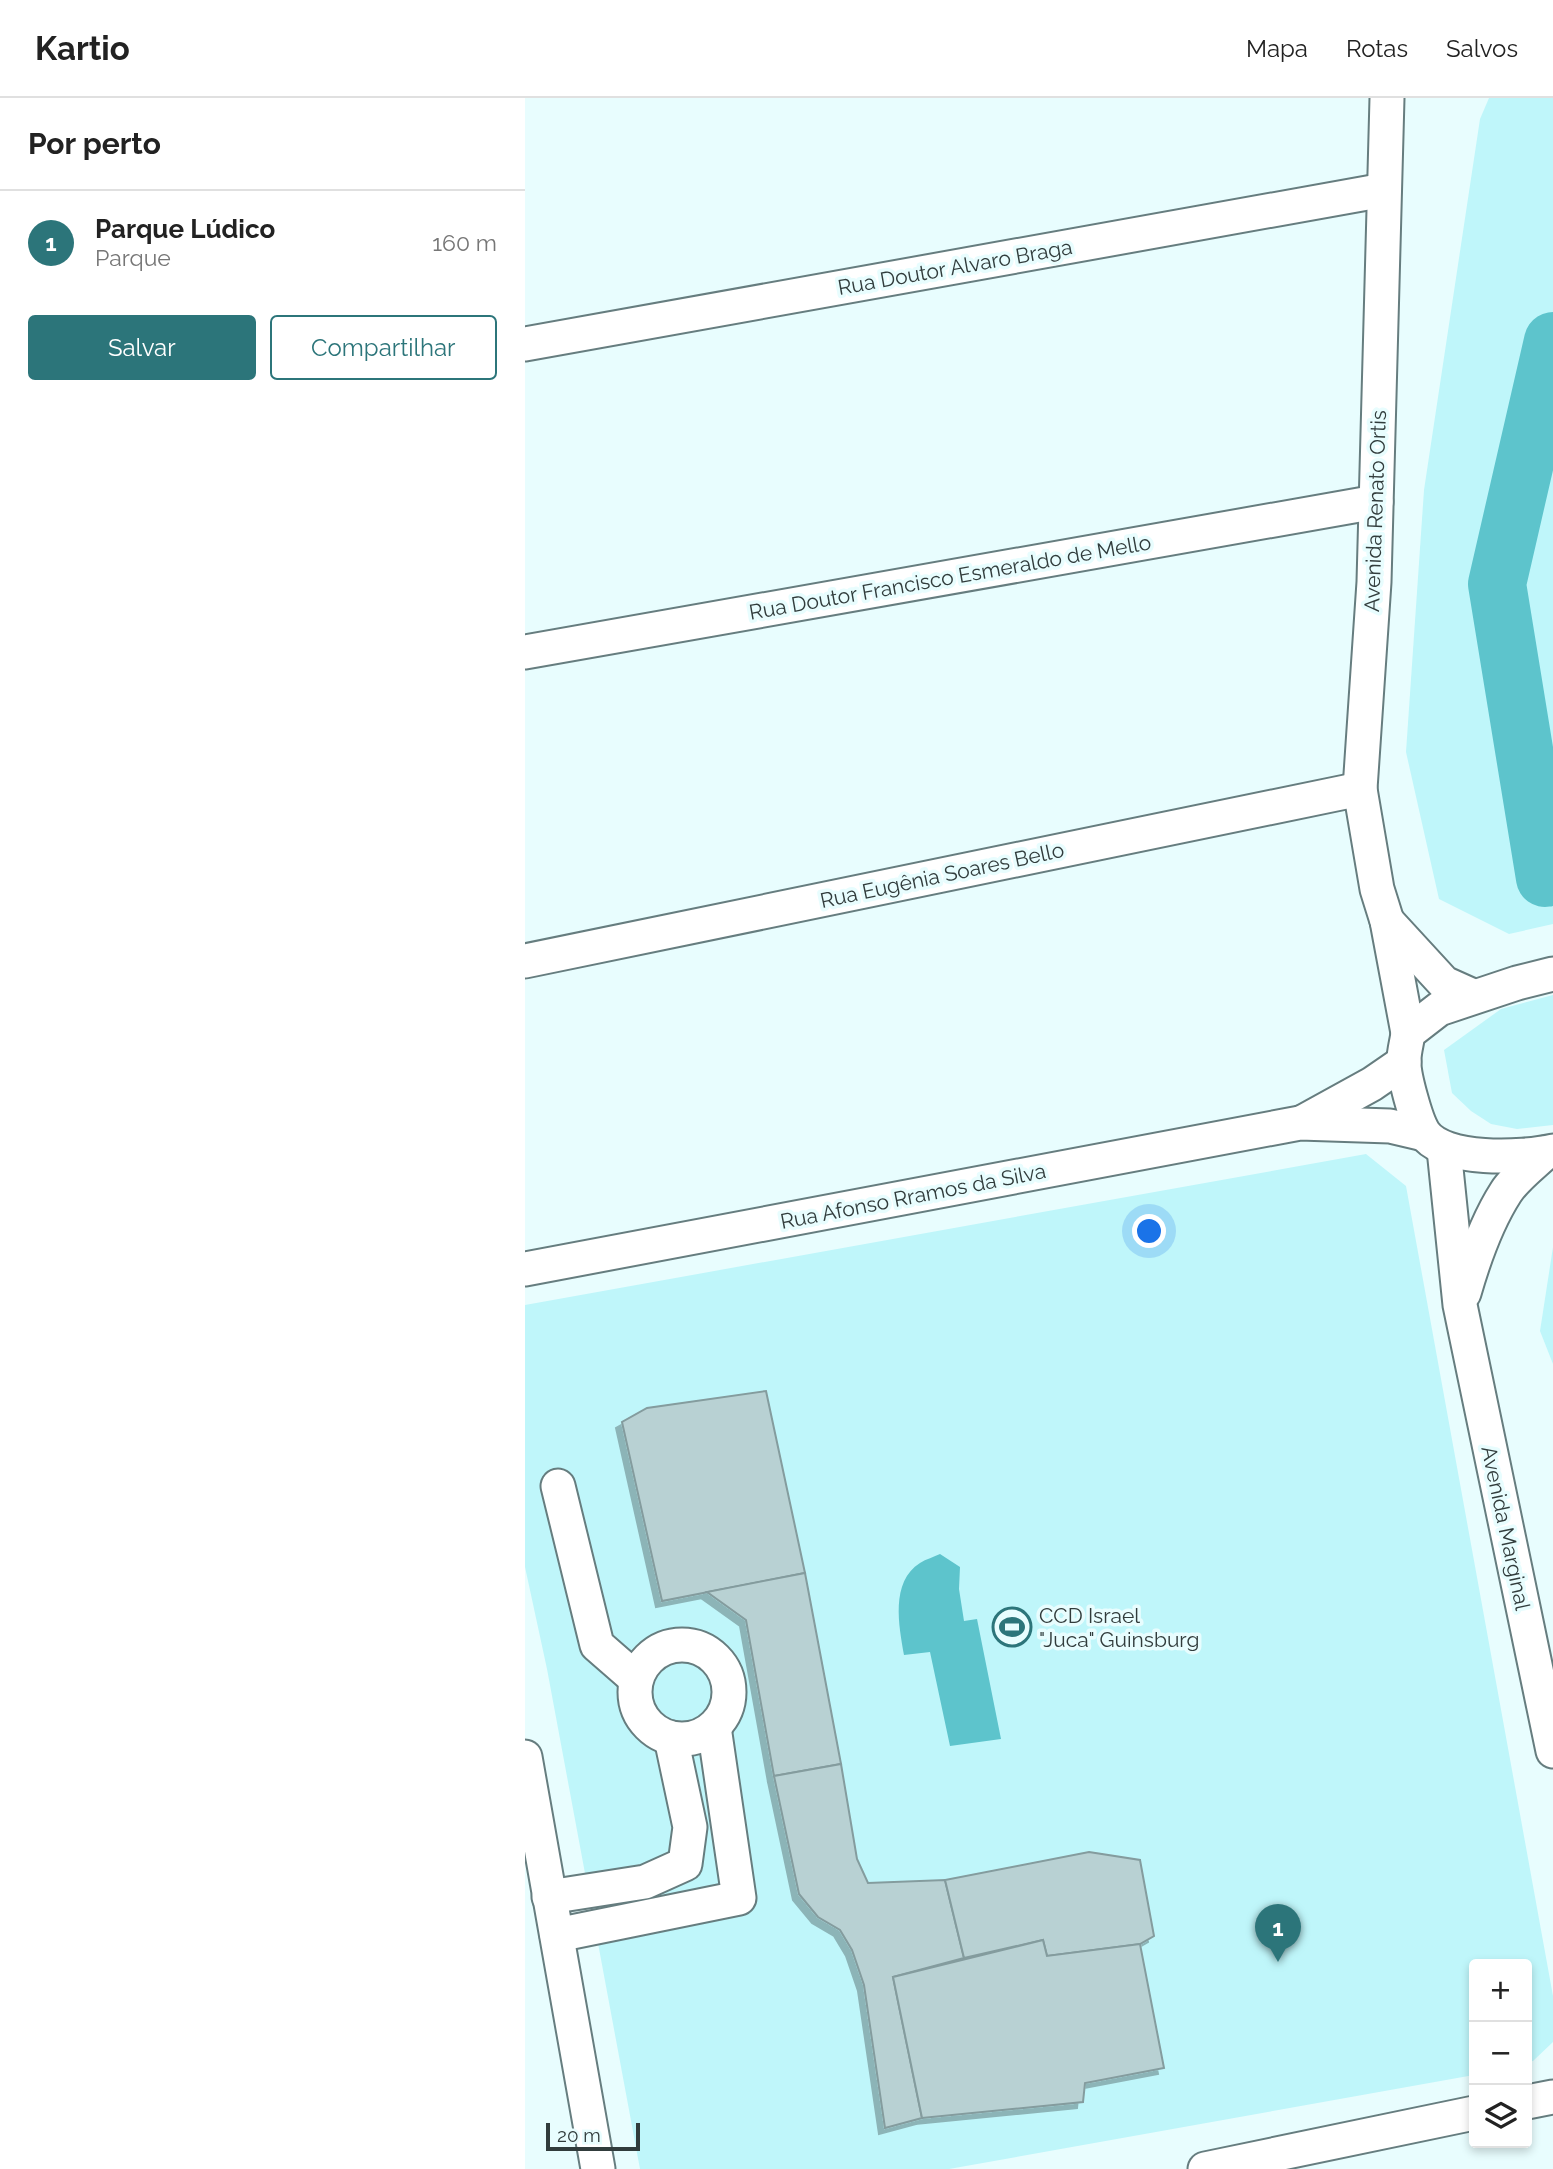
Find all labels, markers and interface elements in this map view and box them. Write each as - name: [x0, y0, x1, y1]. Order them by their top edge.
- text: Kartio: [35, 29, 130, 68]
- text: Mapa: [1246, 34, 1308, 63]
- text: Rotas: [1346, 34, 1408, 63]
- text: Salvos: [1446, 34, 1518, 63]
- text: Por perto: [28, 126, 161, 161]
- text: Parque Lúdico: [95, 214, 275, 244]
- text: 1: [45, 229, 57, 256]
- text: 160 m: [432, 229, 497, 256]
- street label: Rua Doutor Alvaro Braga: [836, 234, 1074, 300]
- text: Parque: [95, 244, 171, 271]
- button: Salvar: [28, 315, 256, 380]
- button: Compartilhar: [270, 315, 497, 380]
- street label: Avenida Renato Ortis: [1359, 410, 1391, 612]
- street label: Rua Doutor Francisco Esmeraldo de Mello: [747, 529, 1153, 625]
- street label: Rua Eugênia Soares Bello: [818, 837, 1066, 913]
- street label: Rua Afonso Rramos da Silva: [778, 1158, 1048, 1234]
- your location: [1132, 1214, 1166, 1248]
- street label: Avenida Marginal: [1476, 1444, 1536, 1613]
- place label: CCD Israel "Juca" Guinsburg: [1039, 1603, 1199, 1652]
- sports icon: CCD Israel "Juca" Guinsburg: [991, 1606, 1033, 1648]
- pin: 1: [1255, 1904, 1301, 1962]
- map controls: [1469, 1959, 1532, 2148]
- button: +: [1469, 1959, 1532, 2022]
- button: −: [1469, 2022, 1532, 2085]
- button: layers: [1469, 2085, 1532, 2148]
- scale bar: [546, 2120, 641, 2152]
- text: 20 m: [557, 2124, 601, 2146]

